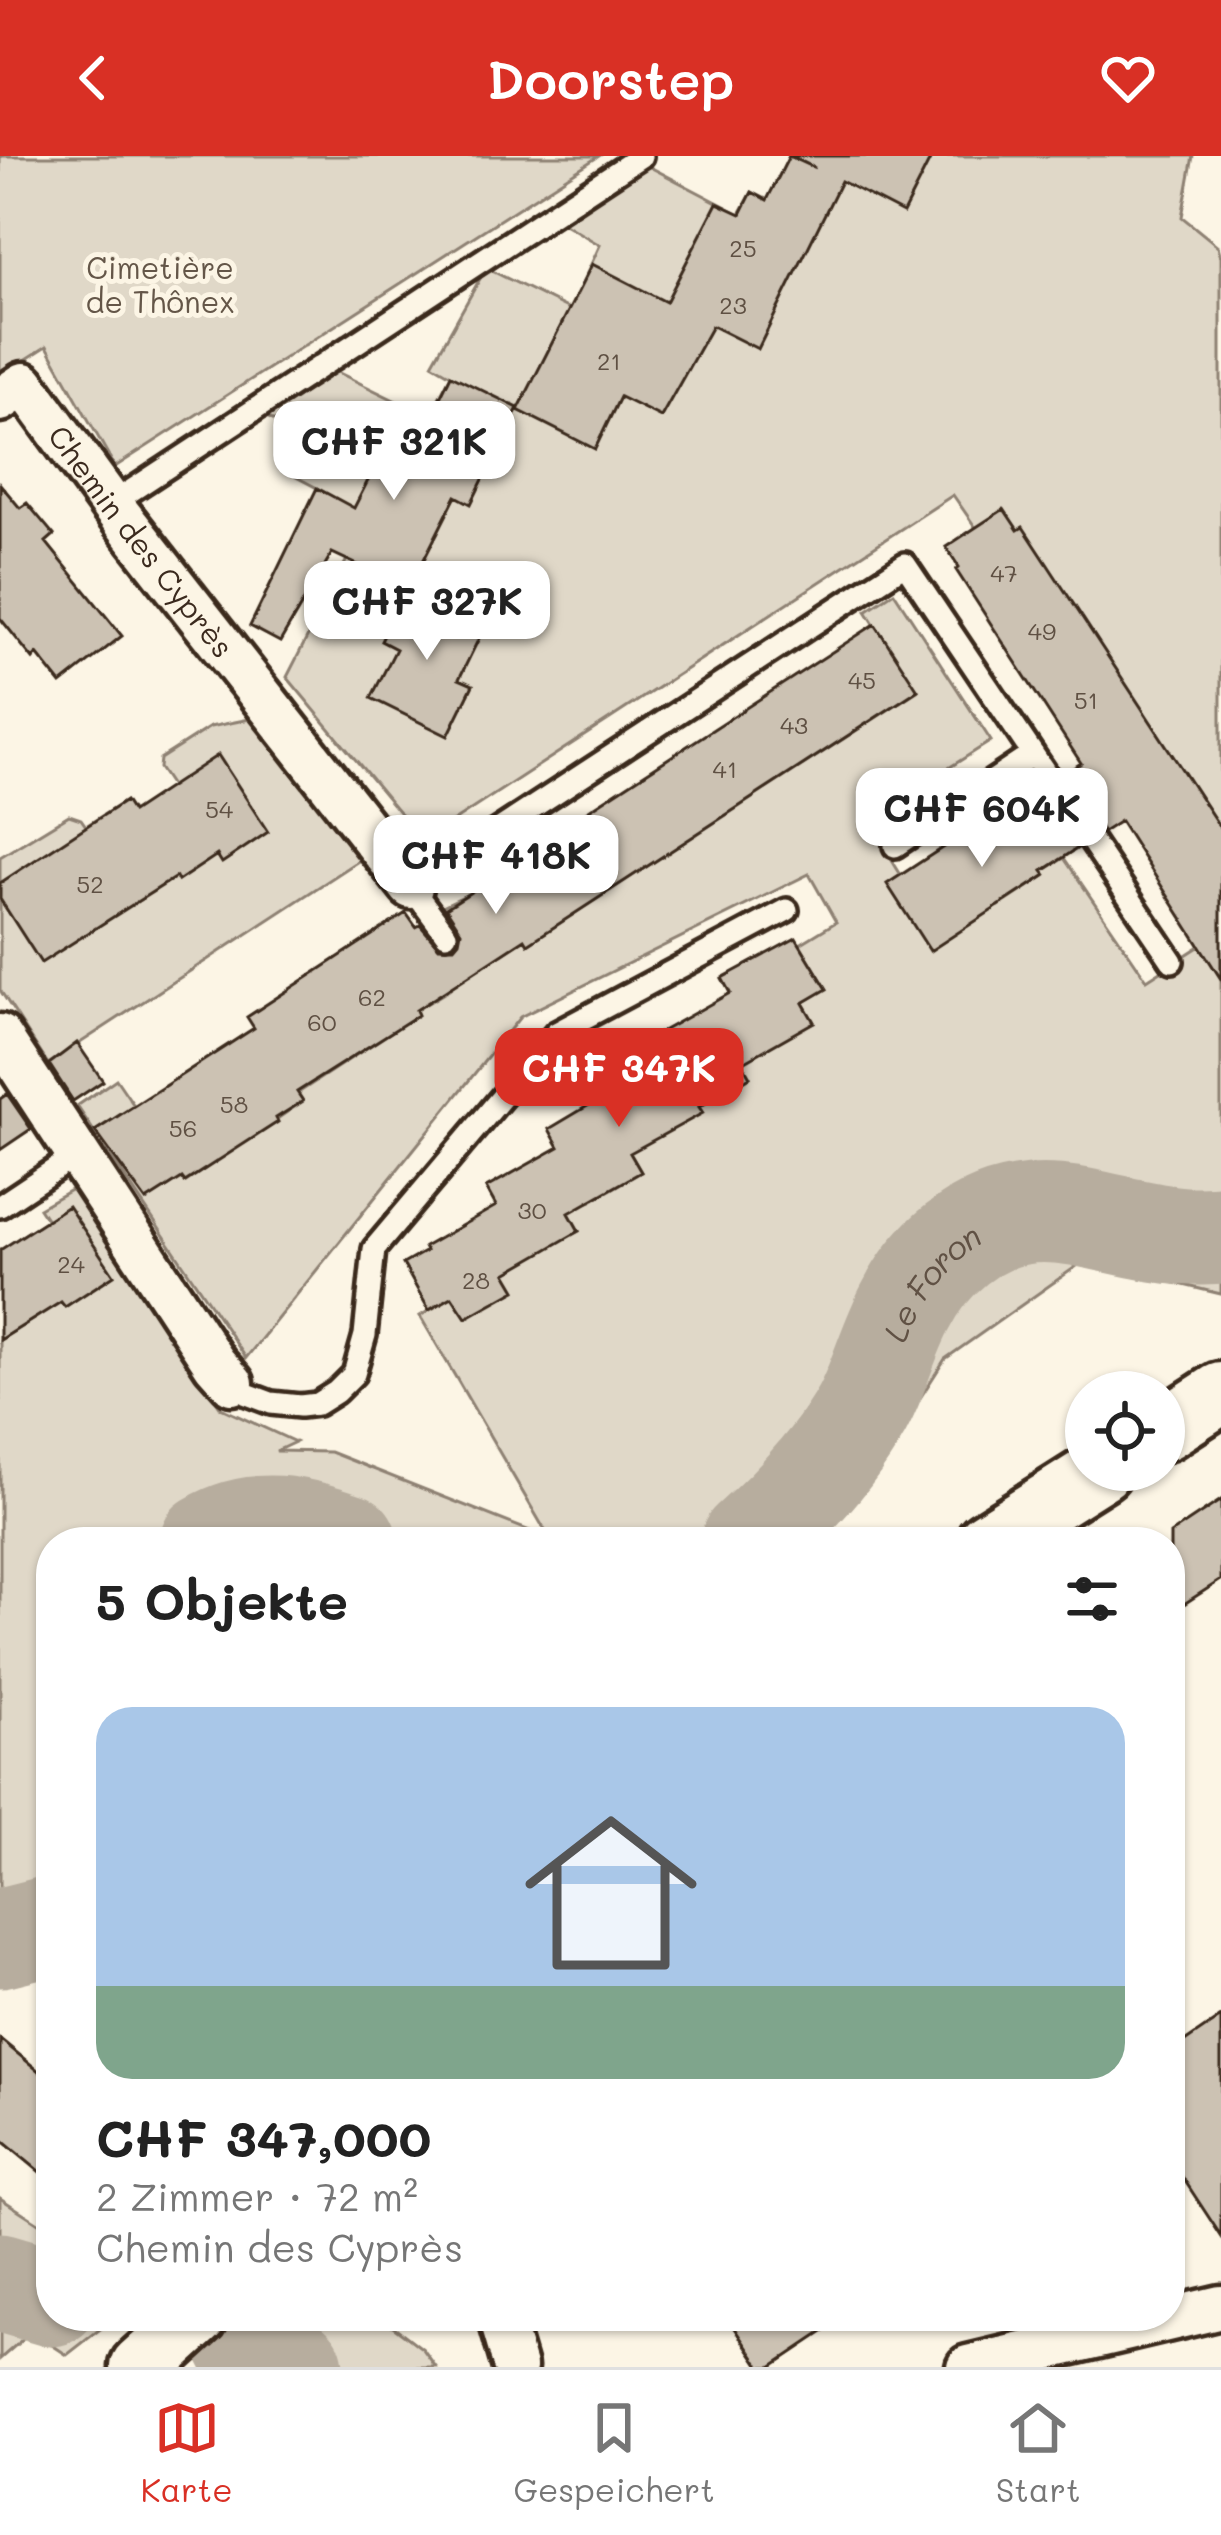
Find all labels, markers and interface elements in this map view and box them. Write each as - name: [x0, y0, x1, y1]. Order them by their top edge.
- text: Doorstep: [486, 43, 735, 114]
- icon: back: [60, 45, 126, 111]
- icon: heart: [1095, 45, 1161, 111]
- house number: 25: [729, 232, 757, 263]
- park label: Cimetière de Thônex: [85, 247, 235, 321]
- house number: 23: [719, 289, 747, 320]
- house number: 21: [597, 345, 621, 376]
- pin: CHF 321K: [270, 401, 518, 503]
- text: CHF 321K: [300, 414, 488, 465]
- street label: Chemin des Cyprès: [40, 417, 243, 665]
- house number: 47: [990, 557, 1018, 588]
- pin: CHF 327K: [303, 561, 551, 663]
- text: CHF 327K: [331, 574, 523, 625]
- house number: 49: [1028, 615, 1056, 646]
- house number: 45: [848, 664, 876, 695]
- house number: 51: [1074, 684, 1098, 715]
- house number: 43: [780, 709, 808, 740]
- house number: 41: [713, 753, 737, 784]
- pin: CHF 604K: [858, 768, 1106, 870]
- text: CHF 604K: [883, 781, 1081, 832]
- house number: 54: [205, 793, 233, 824]
- pin: CHF 418K: [372, 815, 620, 917]
- text: CHF 418K: [400, 828, 592, 879]
- house number: 52: [76, 868, 104, 899]
- house number: 62: [358, 981, 386, 1012]
- house number: 60: [307, 1006, 337, 1037]
- pin: CHF 347K: [495, 1028, 743, 1130]
- text: CHF 347K: [522, 1041, 716, 1092]
- house number: 58: [220, 1088, 248, 1119]
- house number: 56: [169, 1112, 197, 1143]
- house number: 30: [518, 1194, 547, 1225]
- water label: Le Foron: [871, 1212, 988, 1347]
- house number: 24: [57, 1248, 85, 1279]
- house number: 28: [462, 1264, 490, 1295]
- map controls: [1065, 1371, 1185, 1491]
- button: locate: [1065, 1371, 1185, 1491]
- text: 5 Objekte: [96, 1566, 348, 1633]
- icon: filters: [1059, 1566, 1125, 1632]
- icon: home: [503, 1785, 719, 2001]
- text: CHF 347,000: [96, 2103, 431, 2170]
- text: 2 Zimmer · 72 m²: [96, 2170, 418, 2221]
- text: Chemin des Cyprès: [96, 2221, 463, 2272]
- tab: Karte: [140, 2395, 233, 2510]
- tab: Gespeichert: [513, 2395, 715, 2510]
- tab: Start: [996, 2395, 1081, 2510]

